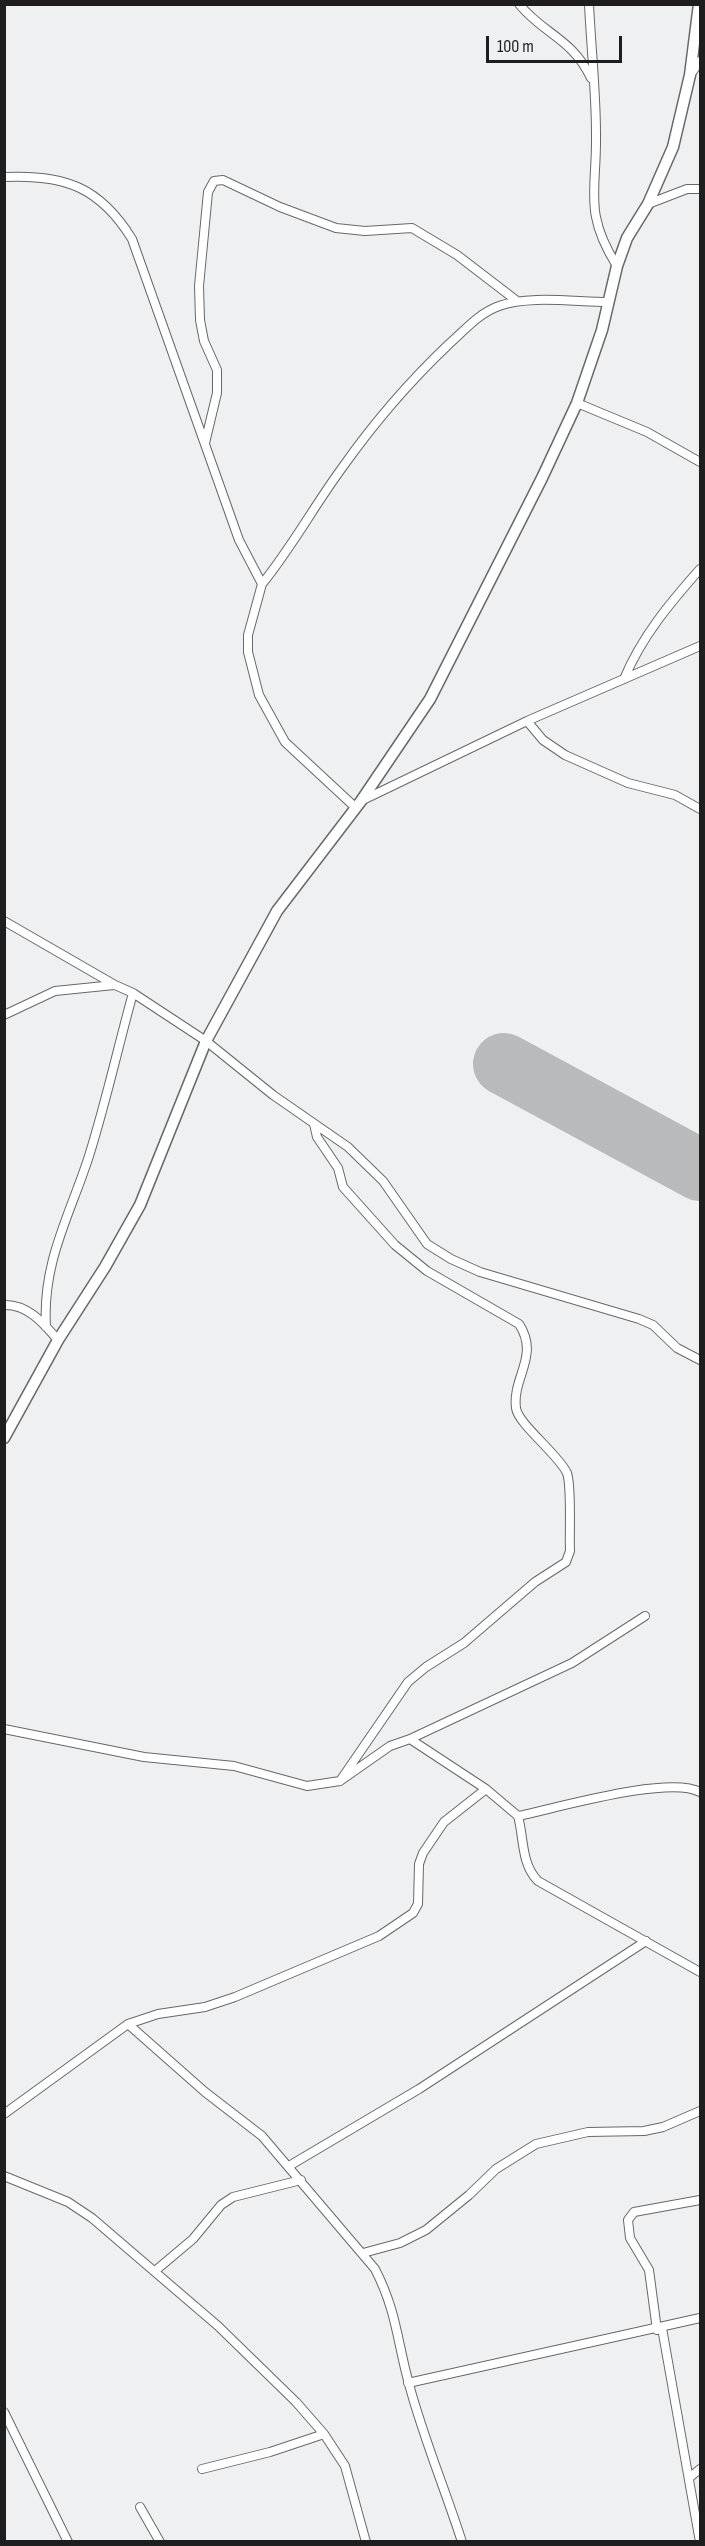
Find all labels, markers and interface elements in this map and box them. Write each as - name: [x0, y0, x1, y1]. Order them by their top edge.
- scale bar: [489, 24, 626, 62]
- text: 100 m: [497, 36, 534, 57]

